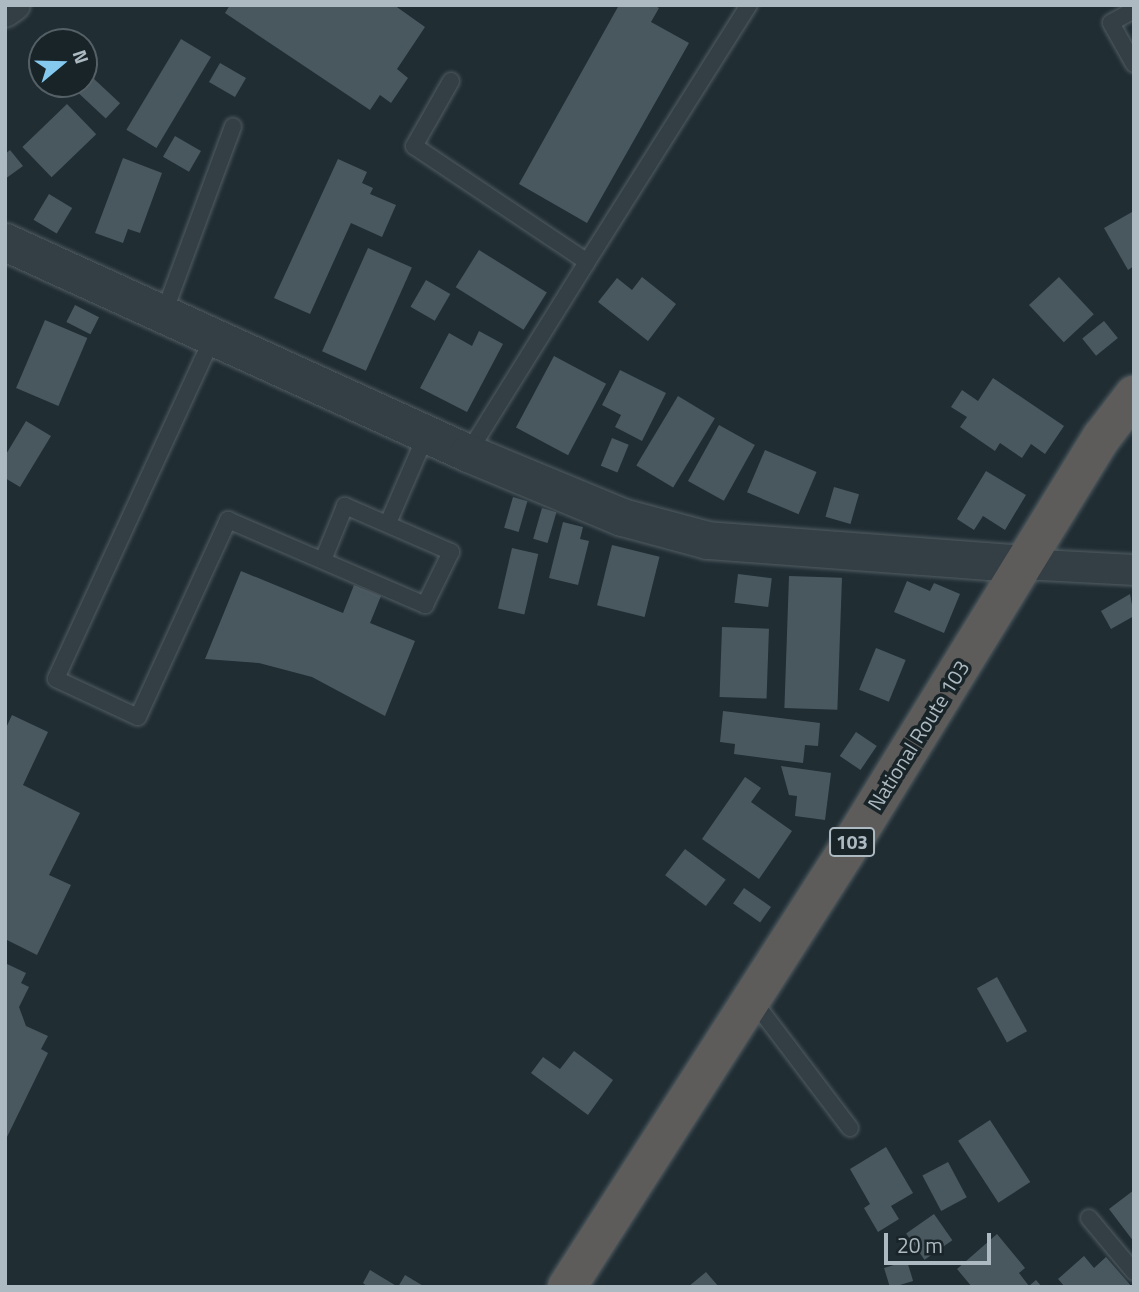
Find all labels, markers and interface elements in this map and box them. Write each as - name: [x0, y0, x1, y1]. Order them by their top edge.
- north arrow: [28, 28, 98, 98]
- text: N: [66, 46, 97, 68]
- street label: National Route 103: [862, 655, 974, 815]
- road number: 103: [828, 827, 876, 858]
- scale bar: [887, 1218, 994, 1262]
- text: 20 m: [897, 1229, 943, 1261]

